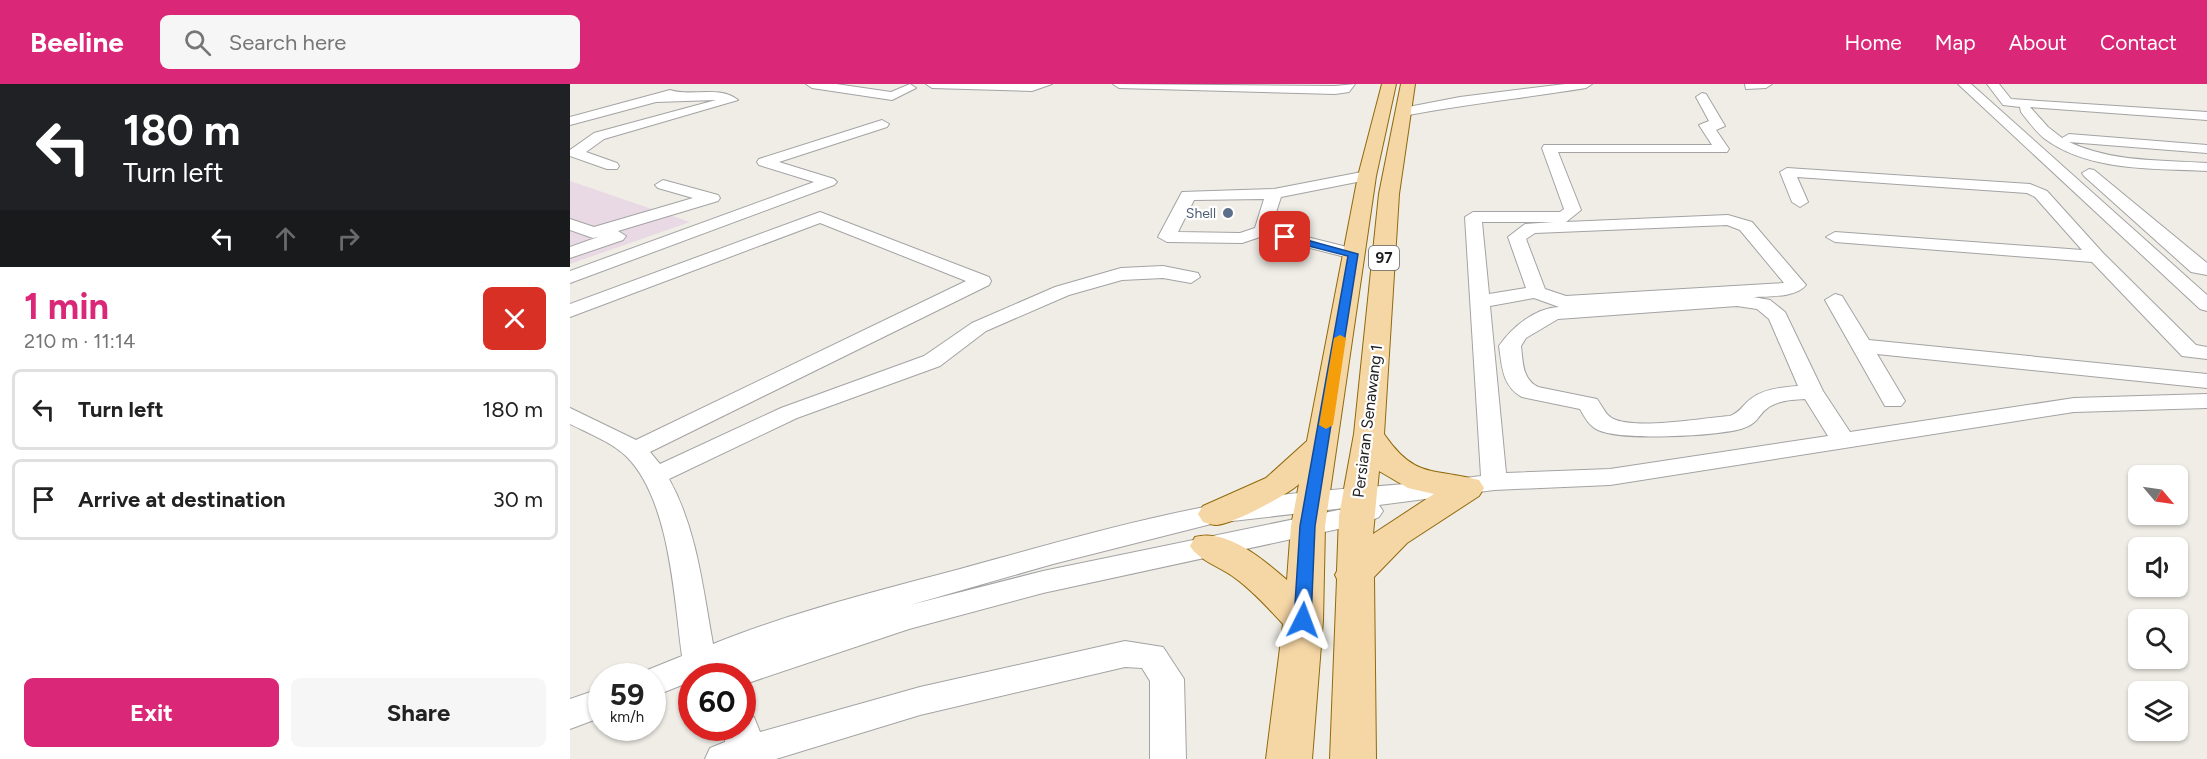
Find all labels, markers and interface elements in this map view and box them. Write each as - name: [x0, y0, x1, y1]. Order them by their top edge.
- search box: [160, 15, 580, 69]
- text: Beeline: [30, 25, 124, 59]
- icon: search: [181, 26, 214, 59]
- text: Search here: [229, 29, 346, 56]
- text: Home: [1845, 30, 1902, 55]
- text: Map: [1935, 30, 1976, 55]
- text: About: [2009, 30, 2067, 55]
- text: Contact: [2100, 30, 2177, 55]
- text: 180 m: [123, 105, 240, 156]
- icon: left: [24, 108, 102, 186]
- text: Turn left: [123, 156, 223, 189]
- place label: Shell: [1186, 205, 1216, 222]
- marker: Shell: [1221, 206, 1235, 220]
- pin: [1259, 211, 1310, 262]
- icon: arrive: [1268, 220, 1301, 253]
- icon: left: [206, 222, 239, 255]
- icon: ahead: [269, 222, 302, 255]
- icon: right: [332, 222, 365, 255]
- road number: 97: [1369, 246, 1399, 270]
- text: 1 min: [24, 285, 109, 328]
- button: close: [483, 287, 546, 350]
- text: 210 m · 11:14: [24, 329, 135, 353]
- street label: Persiaran Senawang 1: [1349, 344, 1386, 499]
- icon: left: [27, 393, 60, 426]
- text: Turn left: [78, 396, 164, 423]
- text: 180 m: [482, 396, 543, 423]
- north arrow: [2128, 465, 2188, 525]
- map controls: [2128, 465, 2188, 741]
- icon: arrive: [27, 483, 60, 516]
- text: Arrive at destination: [78, 486, 286, 513]
- text: 30 m: [493, 486, 543, 513]
- button: sound: [2128, 537, 2188, 597]
- position arrow: [1271, 588, 1335, 652]
- button: search: [2128, 609, 2188, 669]
- speed limit sign: 60: [678, 663, 756, 741]
- text: 59: [610, 676, 644, 713]
- button: Exit: [24, 678, 279, 747]
- button: Share: [291, 678, 546, 747]
- button: layers: [2128, 681, 2188, 741]
- text: km/h: [610, 708, 644, 726]

